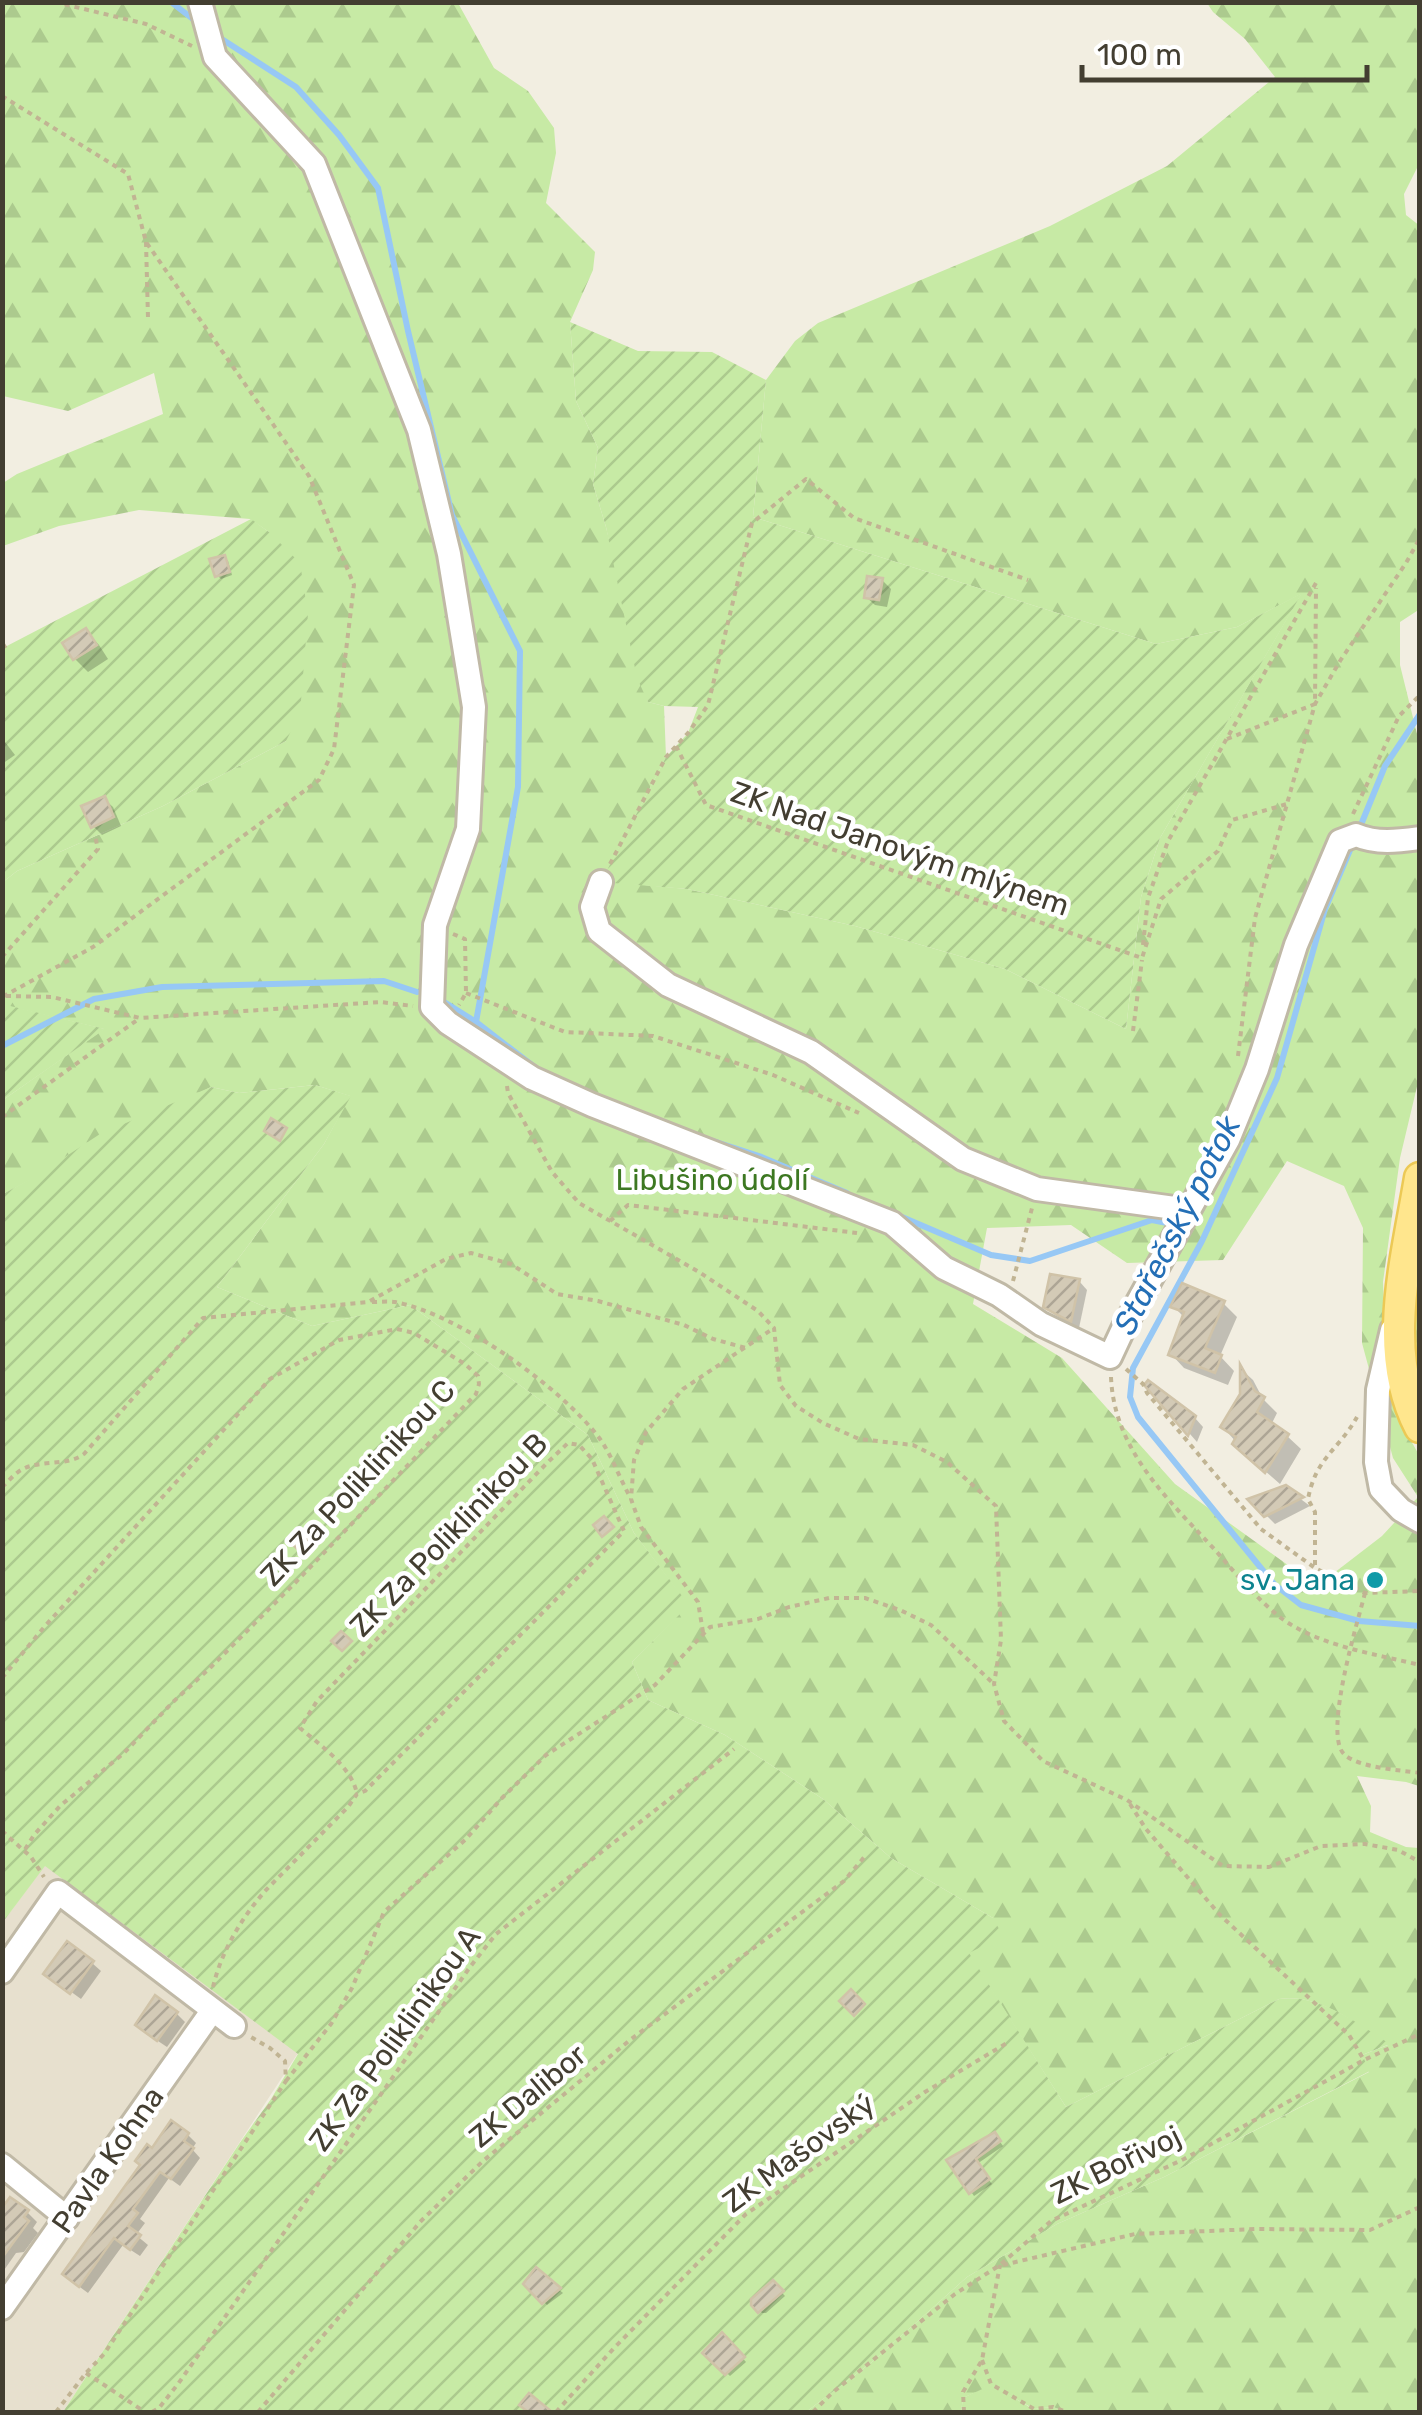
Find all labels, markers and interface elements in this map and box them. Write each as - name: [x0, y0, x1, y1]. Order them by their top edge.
- scale bar: [1082, 20, 1367, 82]
- text: 100 m: [1097, 37, 1182, 73]
- street label: ZK Nad Janovým mlýnem: [726, 774, 1074, 924]
- water label: Stařečský potok: [1106, 1109, 1249, 1341]
- park label: Libušino údolí: [615, 1162, 810, 1198]
- street label: ZK Za Poliklinikou C: [253, 1372, 463, 1594]
- street label: ZK Za Poliklinikou B: [343, 1426, 555, 1644]
- place label: sv. Jana: [1240, 1562, 1355, 1598]
- marker: sv. Jana: [1364, 1569, 1386, 1591]
- street label: ZK Za Poliklinikou A: [302, 1920, 488, 2158]
- street label: ZK Dalibor: [462, 2036, 594, 2155]
- street label: Pavla Kohna: [44, 2080, 172, 2240]
- street label: ZK Mašovský: [716, 2086, 882, 2220]
- street label: ZK Bořivoj: [1045, 2118, 1187, 2212]

